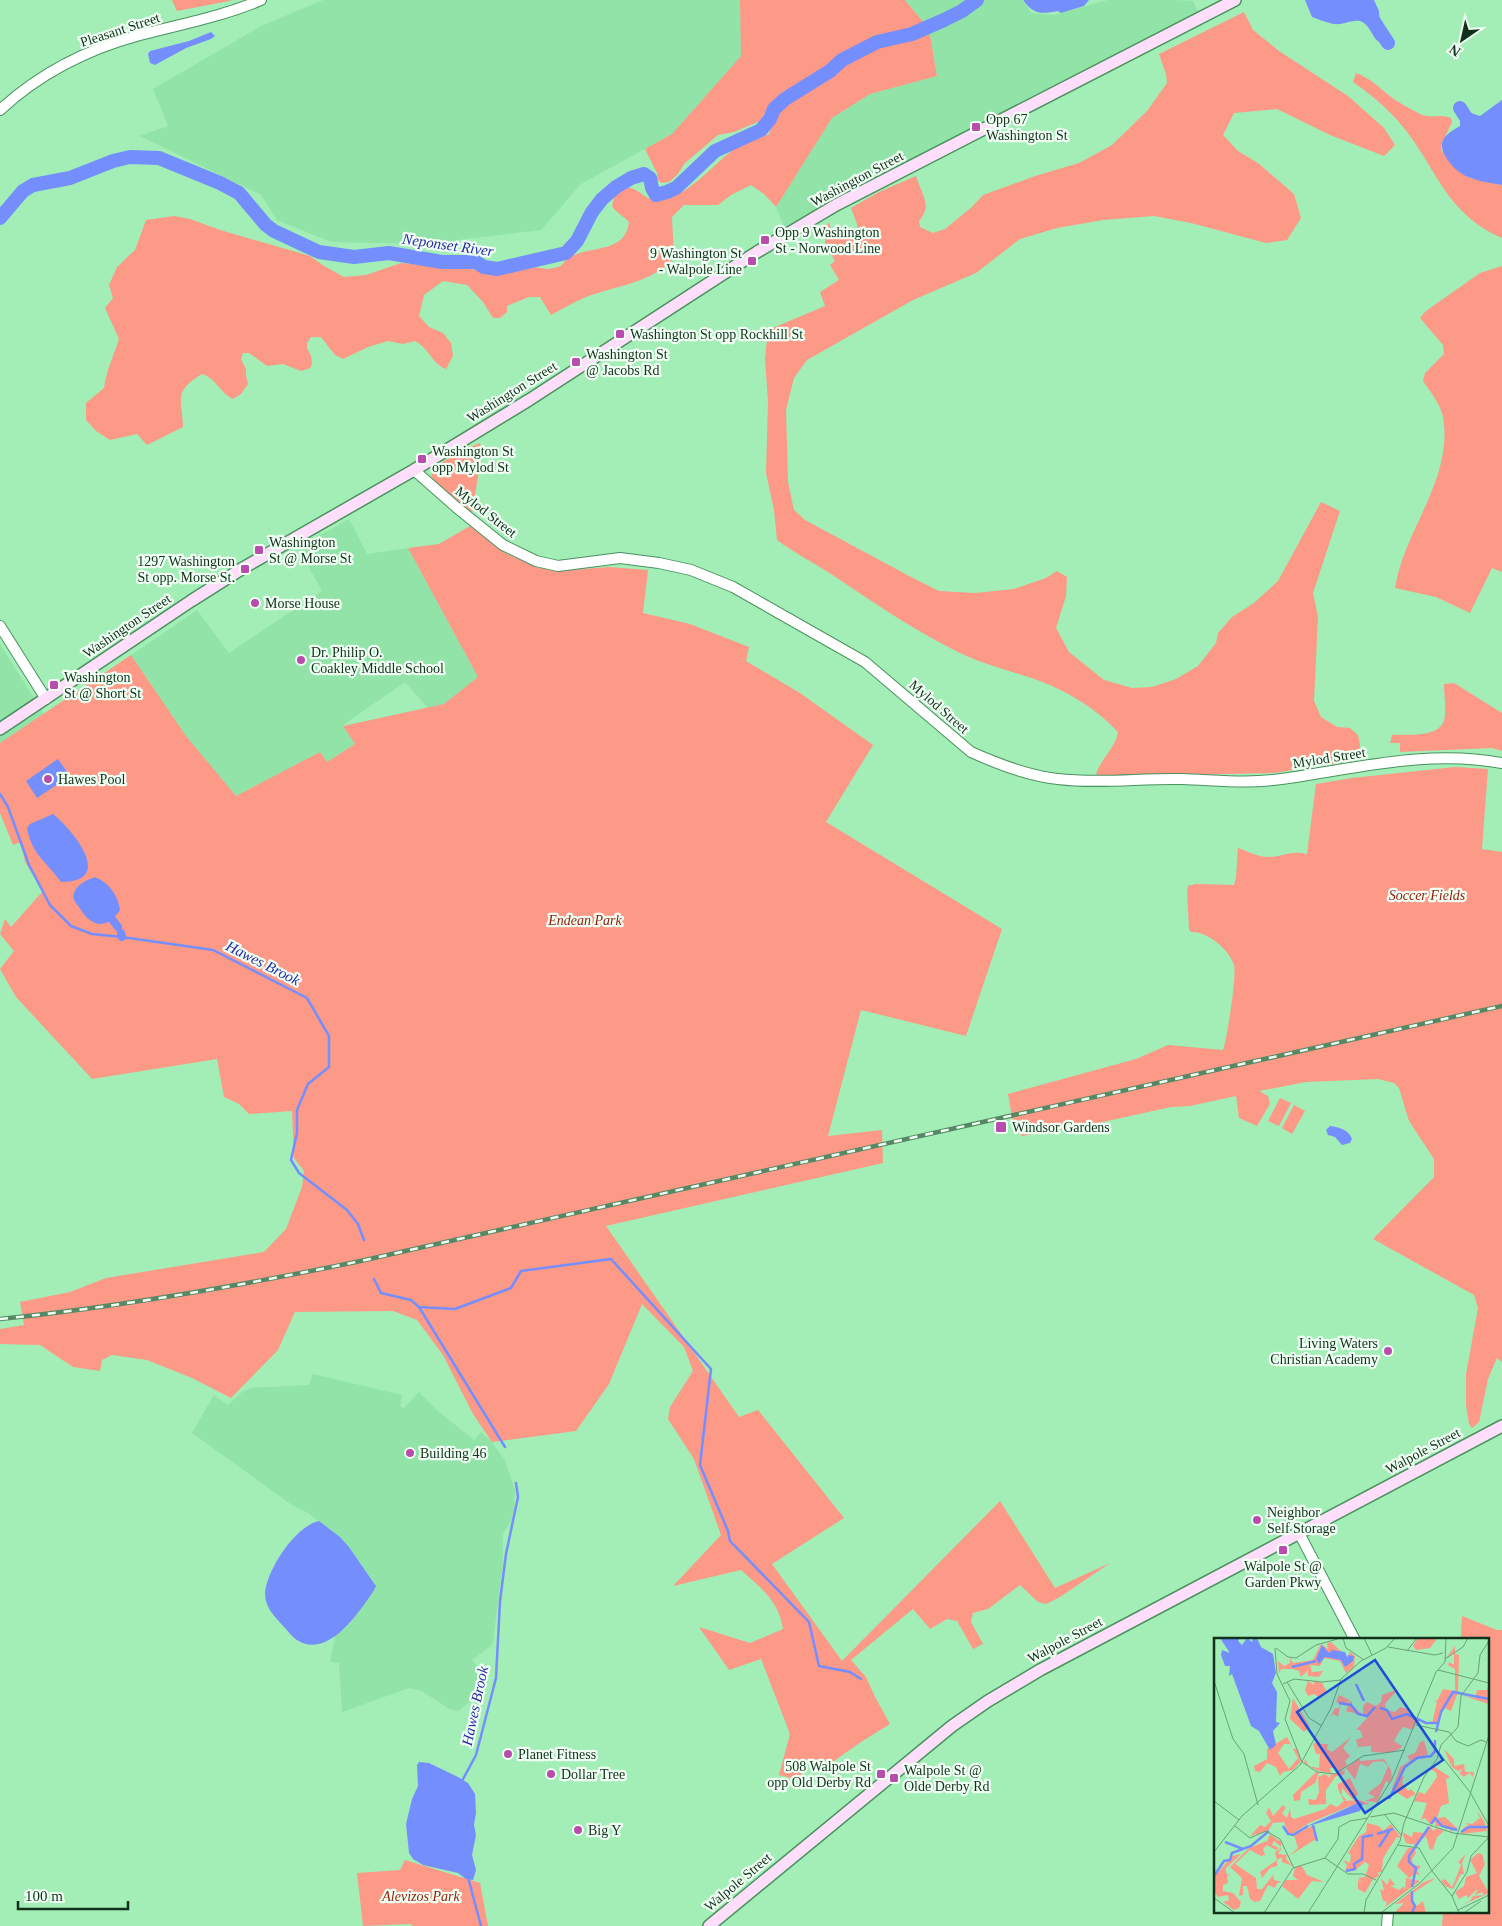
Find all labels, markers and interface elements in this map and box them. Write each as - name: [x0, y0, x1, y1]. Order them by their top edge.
- street label: Pleasant Street: [78, 10, 162, 50]
- north arrow: [1437, 15, 1487, 65]
- text: N: [1447, 41, 1463, 59]
- place label: Opp 67 Washington St: [986, 112, 1068, 143]
- marker: Opp 67 Washington St: [970, 121, 982, 133]
- street label: Washington Street: [808, 148, 906, 210]
- place label: Opp 9 Washington St - Norwood Line: [775, 225, 880, 256]
- water label: Neponset River: [400, 231, 495, 259]
- marker: Opp 9 Washington St - Norwood Line: [759, 234, 771, 246]
- place label: 9 Washington St - Walpole Line: [650, 246, 742, 277]
- marker: 9 Washington St - Walpole Line: [746, 255, 758, 267]
- place label: Washington St opp Rockhill St: [630, 327, 803, 342]
- marker: Washington St opp Rockhill St: [614, 328, 626, 340]
- place label: Washington St @ Jacobs Rd: [586, 347, 668, 378]
- marker: Washington St @ Jacobs Rd: [570, 356, 582, 368]
- street label: Washington Street: [464, 358, 560, 426]
- place label: Washington St opp Mylod St: [432, 444, 514, 475]
- marker: Washington St opp Mylod St: [416, 453, 428, 465]
- street label: Mylod Street: [452, 483, 520, 541]
- place label: Washington St @ Morse St: [269, 535, 352, 566]
- marker: Washington St @ Morse St: [253, 544, 265, 556]
- place label: 1297 Washington St opp. Morse St.: [137, 554, 235, 585]
- marker: 1297 Washington St opp. Morse St.: [239, 563, 251, 575]
- street label: Washington Street: [80, 591, 174, 661]
- place label: Morse House: [265, 596, 340, 611]
- marker: Morse House: [249, 597, 261, 609]
- place label: Dr. Philip O. Coakley Middle School: [311, 645, 444, 676]
- marker: Dr. Philip O. Coakley Middle School: [295, 654, 307, 666]
- place label: Washington St @ Short St: [64, 670, 141, 701]
- street label: Mylod Street: [906, 677, 972, 737]
- marker: Washington St @ Short St: [48, 679, 60, 691]
- street label: Mylod Street: [1292, 745, 1367, 771]
- place label: Hawes Pool: [58, 772, 125, 787]
- marker: Hawes Pool: [42, 773, 54, 785]
- park label: Soccer Fields: [1389, 888, 1466, 903]
- park label: Endean Park: [547, 913, 623, 928]
- water label: Hawes Brook: [223, 937, 303, 989]
- marker: Windsor Gardens: [994, 1120, 1008, 1134]
- place label: Windsor Gardens: [1012, 1120, 1110, 1135]
- place label: Living Waters Christian Academy: [1270, 1336, 1378, 1367]
- marker: Living Waters Christian Academy: [1382, 1345, 1394, 1357]
- street label: Walpole Street: [1383, 1425, 1463, 1477]
- place label: Building 46: [420, 1446, 487, 1461]
- marker: Building 46: [404, 1447, 416, 1459]
- place label: Neighbor Self Storage: [1267, 1505, 1336, 1536]
- marker: Neighbor Self Storage: [1251, 1514, 1263, 1526]
- marker: Walpole St @ Garden Pkwy: [1277, 1544, 1289, 1556]
- place label: Walpole St @ Garden Pkwy: [1244, 1559, 1322, 1590]
- street label: Walpole Street: [1025, 1614, 1105, 1666]
- inset map: [1214, 1638, 1490, 1914]
- water label: Hawes Brook: [459, 1665, 491, 1748]
- place label: Planet Fitness: [518, 1747, 596, 1762]
- marker: Planet Fitness: [502, 1748, 514, 1760]
- place label: 508 Walpole St opp Old Derby Rd: [767, 1759, 871, 1790]
- place label: Walpole St @ Olde Derby Rd: [904, 1763, 990, 1794]
- place label: Dollar Tree: [561, 1767, 625, 1782]
- marker: Dollar Tree: [545, 1768, 557, 1780]
- marker: 508 Walpole St opp Old Derby Rd: [875, 1768, 887, 1780]
- marker: Walpole St @ Olde Derby Rd: [888, 1772, 900, 1784]
- place label: Big Y: [588, 1823, 621, 1838]
- marker: Big Y: [572, 1824, 584, 1836]
- street label: Walpole Street: [702, 1850, 774, 1914]
- scale bar: [18, 1878, 128, 1910]
- text: 100 m: [25, 1888, 63, 1904]
- park label: Alevizos Park: [381, 1889, 460, 1904]

